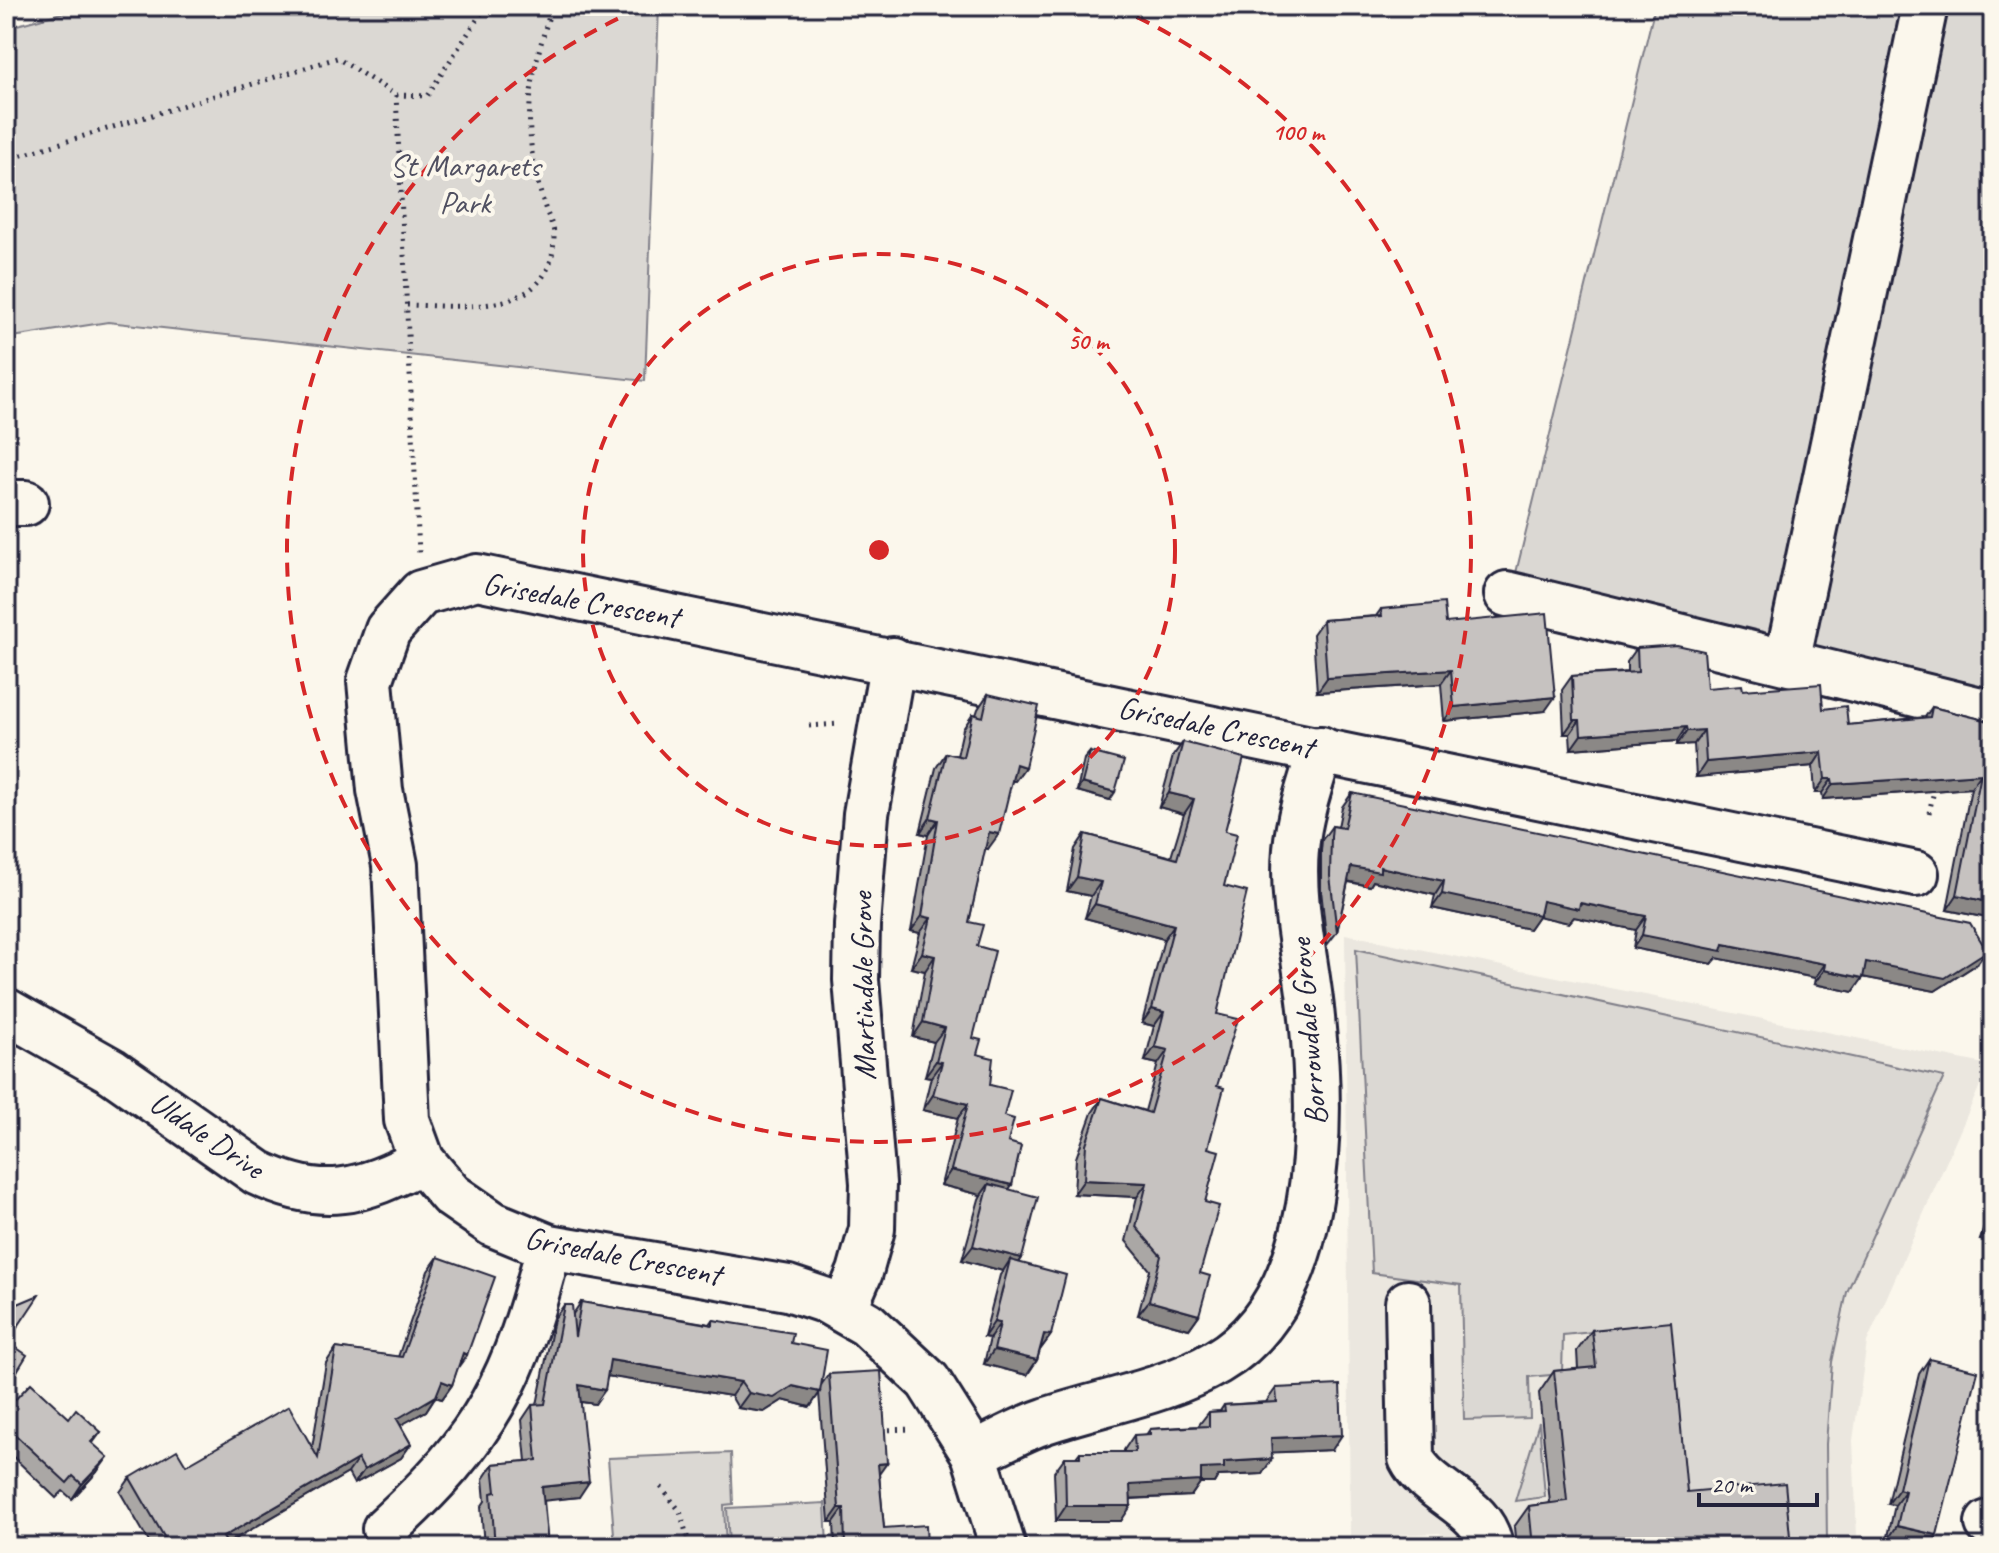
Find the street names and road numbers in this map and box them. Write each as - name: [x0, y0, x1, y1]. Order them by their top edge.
- street label: Grisedale Crescent: [480, 563, 687, 638]
- street label: Grisedale Crescent: [1115, 686, 1322, 769]
- street label: Martindale Grove: [841, 889, 885, 1080]
- street label: Borrowdale Grove: [1279, 934, 1337, 1127]
- street label: Uldale Drive: [142, 1082, 274, 1190]
- street label: Grisedale Crescent: [522, 1217, 729, 1296]

